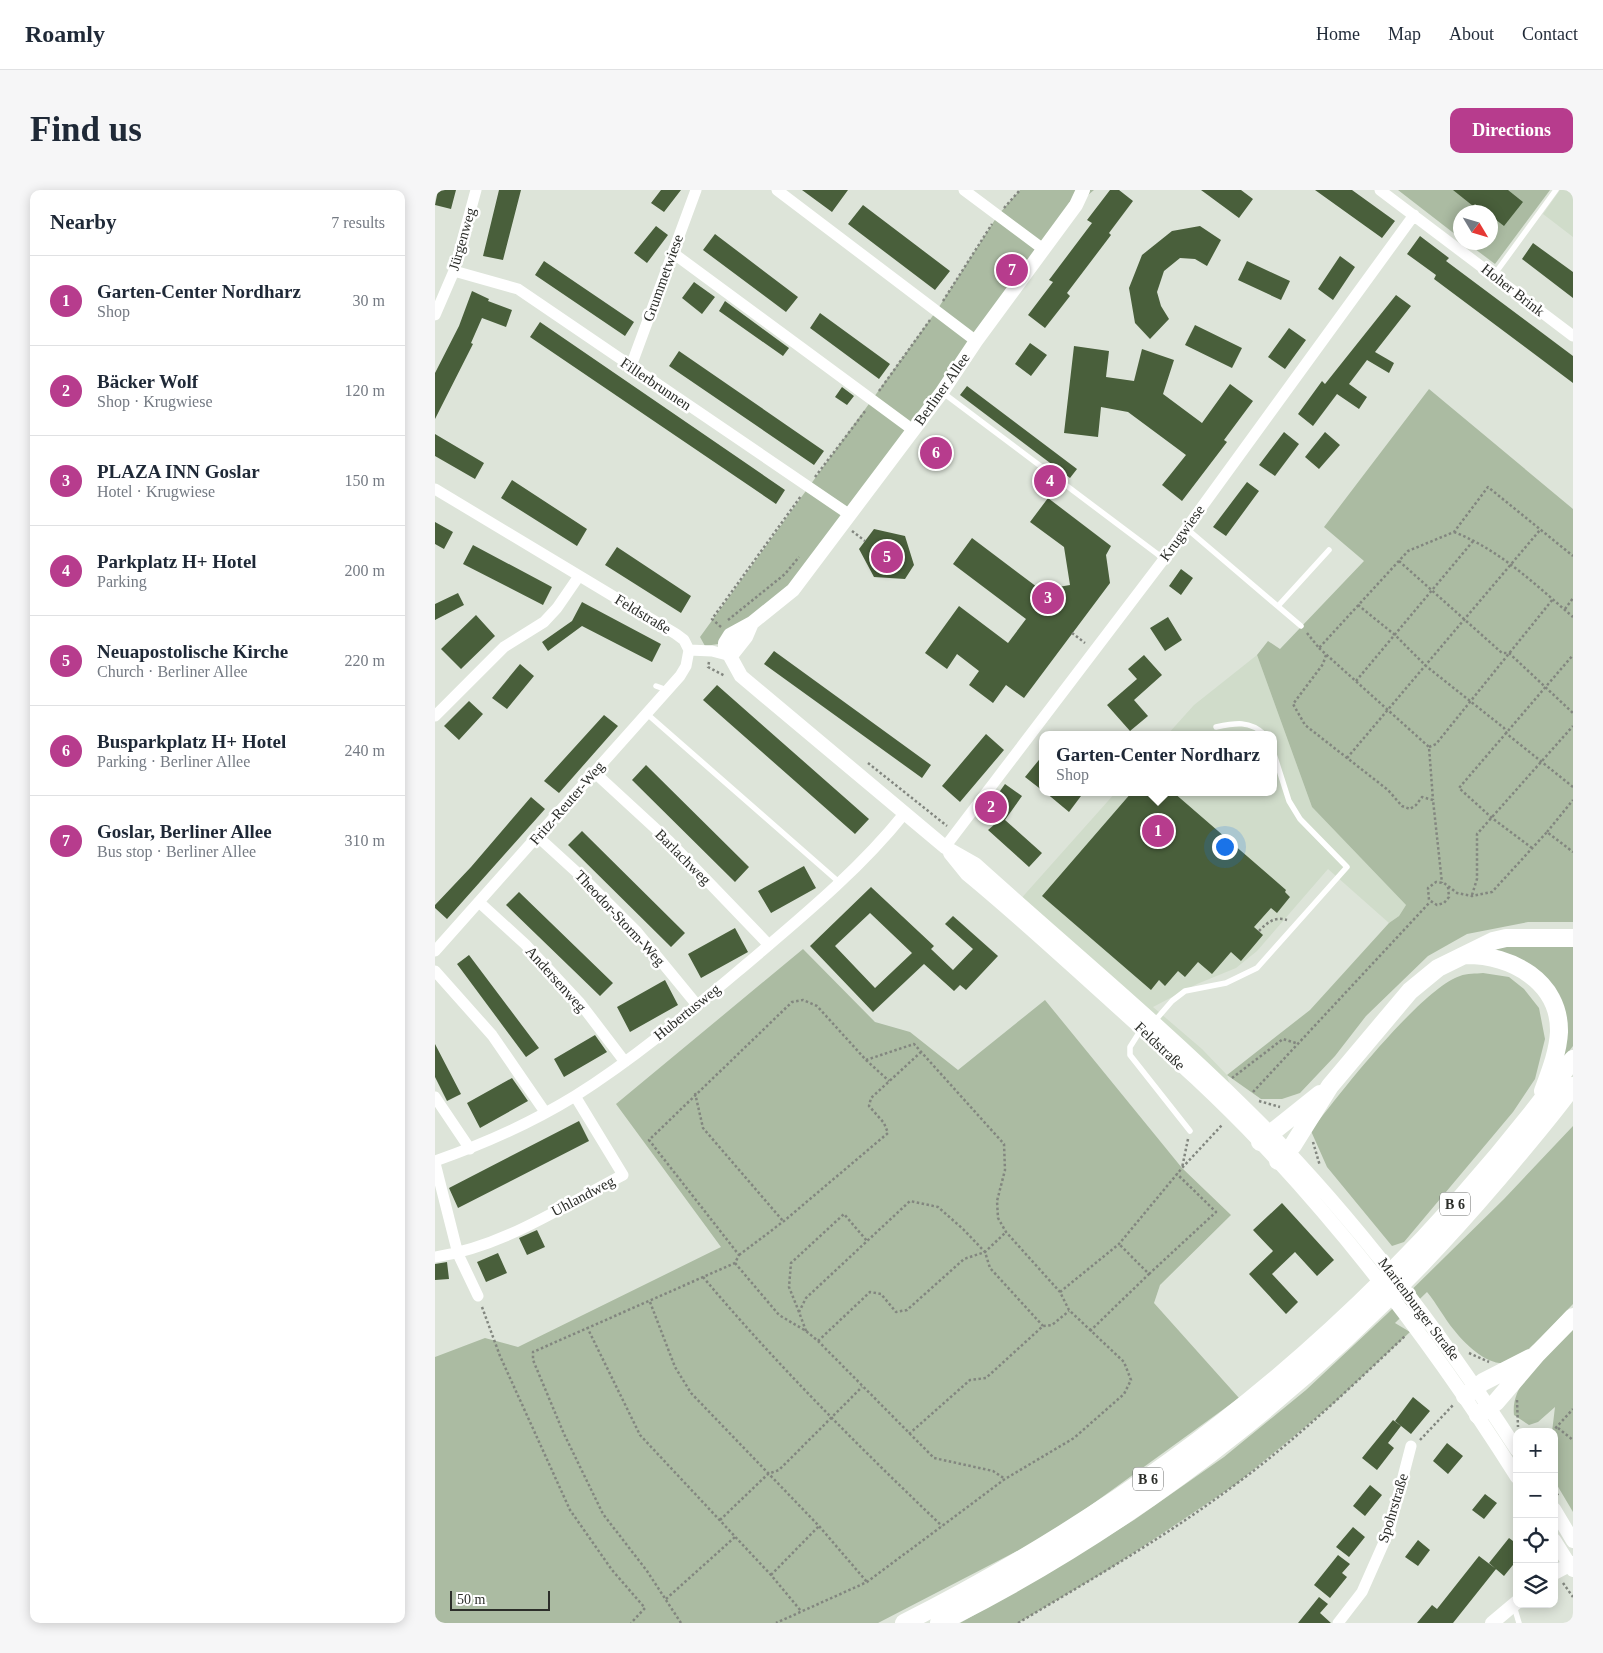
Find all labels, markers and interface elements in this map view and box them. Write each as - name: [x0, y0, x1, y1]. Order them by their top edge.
- text: Roamly: [25, 21, 105, 47]
- text: Home: [1316, 24, 1360, 44]
- text: Map: [1388, 24, 1421, 44]
- text: About: [1449, 24, 1494, 44]
- text: Contact: [1522, 24, 1578, 44]
- button: Directions: [1450, 108, 1573, 153]
- text: Find us: [30, 110, 142, 149]
- street label: Jürgenweg: [445, 205, 479, 272]
- north arrow: [1453, 205, 1498, 250]
- text: Nearby: [50, 210, 117, 234]
- text: 7 results: [331, 214, 385, 231]
- street label: Grummetwiese: [640, 232, 686, 324]
- pin: 7: [996, 251, 1028, 289]
- street label: Hoher Brink: [1478, 260, 1548, 320]
- text: Garten-Center Nordharz: [97, 281, 301, 302]
- text: 1: [62, 292, 70, 309]
- text: 30 m: [353, 292, 385, 309]
- text: Shop: [97, 303, 130, 320]
- street label: Berliner Allee: [911, 350, 973, 428]
- street label: Fillerbrunnen: [618, 355, 695, 414]
- text: Bäcker Wolf: [97, 371, 198, 392]
- text: 2: [62, 382, 70, 399]
- text: 120 m: [345, 382, 385, 399]
- text: Shop · Krugwiese: [97, 393, 213, 410]
- pin: 6: [920, 434, 952, 472]
- text: PLAZA INN Goslar: [97, 461, 260, 482]
- pin: 4: [1034, 462, 1066, 500]
- text: 3: [62, 472, 70, 489]
- text: 150 m: [345, 472, 385, 489]
- text: Hotel · Krugwiese: [97, 483, 215, 500]
- street label: Krugwiese: [1156, 502, 1208, 564]
- pin: 5: [871, 538, 903, 576]
- text: Parkplatz H+ Hotel: [97, 551, 257, 572]
- text: 4: [62, 562, 70, 579]
- text: 200 m: [345, 562, 385, 579]
- text: Parking: [97, 573, 147, 590]
- pin: 3: [1032, 579, 1064, 617]
- street label: Feldstraße: [612, 591, 674, 637]
- text: Neuapostolische Kirche: [97, 641, 288, 662]
- text: 5: [62, 652, 70, 669]
- text: 220 m: [345, 652, 385, 669]
- text: Church · Berliner Allee: [97, 663, 248, 680]
- text: Busparkplatz H+ Hotel: [97, 731, 286, 752]
- popup: [1039, 731, 1277, 796]
- text: 6: [62, 742, 70, 759]
- text: 240 m: [345, 742, 385, 759]
- text: Garten-Center Nordharz: [1056, 744, 1260, 765]
- text: Parking · Berliner Allee: [97, 753, 250, 770]
- street label: Fritz-Reuter-Weg: [526, 758, 608, 848]
- text: Shop: [1056, 766, 1089, 783]
- pin: 2: [975, 788, 1007, 826]
- pin: 1: [1142, 812, 1174, 850]
- text: Goslar, Berliner Allee: [97, 821, 272, 842]
- street label: Barlachweg: [652, 826, 714, 888]
- text: 7: [62, 832, 70, 849]
- text: 310 m: [345, 832, 385, 849]
- your location: [1212, 834, 1238, 860]
- text: Bus stop · Berliner Allee: [97, 843, 256, 860]
- street label: Theodor-Storm-Weg: [572, 867, 669, 969]
- street label: Andersenweg: [522, 943, 590, 1015]
- street label: Hubertusweg: [651, 980, 723, 1043]
- street label: Feldstraße: [1132, 1019, 1189, 1073]
- street label: Uhlandweg: [549, 1172, 618, 1219]
- road number: B 6: [1440, 1192, 1470, 1216]
- street label: Marienburger Straße: [1375, 1255, 1463, 1364]
- map controls: [1513, 1428, 1558, 1608]
- button: +: [1513, 1428, 1558, 1473]
- road number: B 6: [1133, 1468, 1163, 1490]
- street label: Spohrstraße: [1375, 1471, 1411, 1545]
- button: −: [1513, 1473, 1558, 1518]
- button: locate: [1513, 1518, 1558, 1563]
- button: layers: [1513, 1563, 1558, 1608]
- scale bar: [450, 1588, 550, 1611]
- text: 50 m: [457, 1592, 485, 1607]

